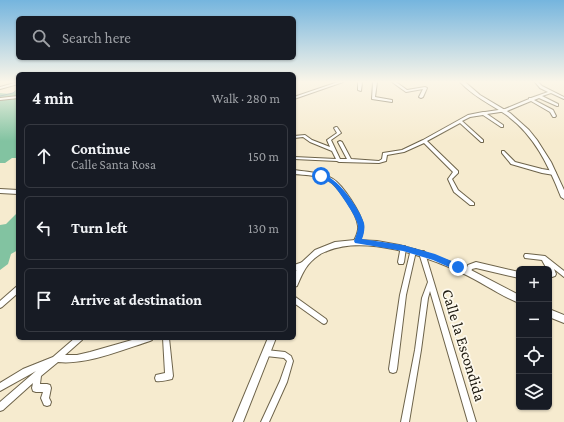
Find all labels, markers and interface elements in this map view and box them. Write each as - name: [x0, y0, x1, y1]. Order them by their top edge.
- search box: [16, 16, 296, 60]
- icon: search: [30, 27, 52, 49]
- text: Search here: [62, 30, 131, 46]
- text: 4 min: [32, 89, 74, 108]
- text: Walk · 280 m: [212, 91, 280, 106]
- text: Continue: [71, 141, 130, 157]
- icon: ahead: [33, 145, 55, 167]
- text: 150 m: [248, 149, 279, 164]
- text: Calle Santa Rosa: [71, 157, 156, 172]
- route start: [312, 167, 330, 185]
- icon: left: [33, 217, 55, 239]
- text: Turn left: [71, 220, 127, 236]
- text: 130 m: [248, 221, 279, 236]
- route end: [449, 258, 467, 276]
- map controls: [516, 266, 552, 410]
- button: +: [516, 266, 552, 302]
- street label: Calle la Escondida: [439, 287, 489, 404]
- icon: arrive: [33, 289, 55, 311]
- text: Arrive at destination: [71, 292, 202, 308]
- button: −: [516, 302, 552, 338]
- button: locate: [516, 338, 552, 374]
- button: layers: [516, 374, 552, 410]

